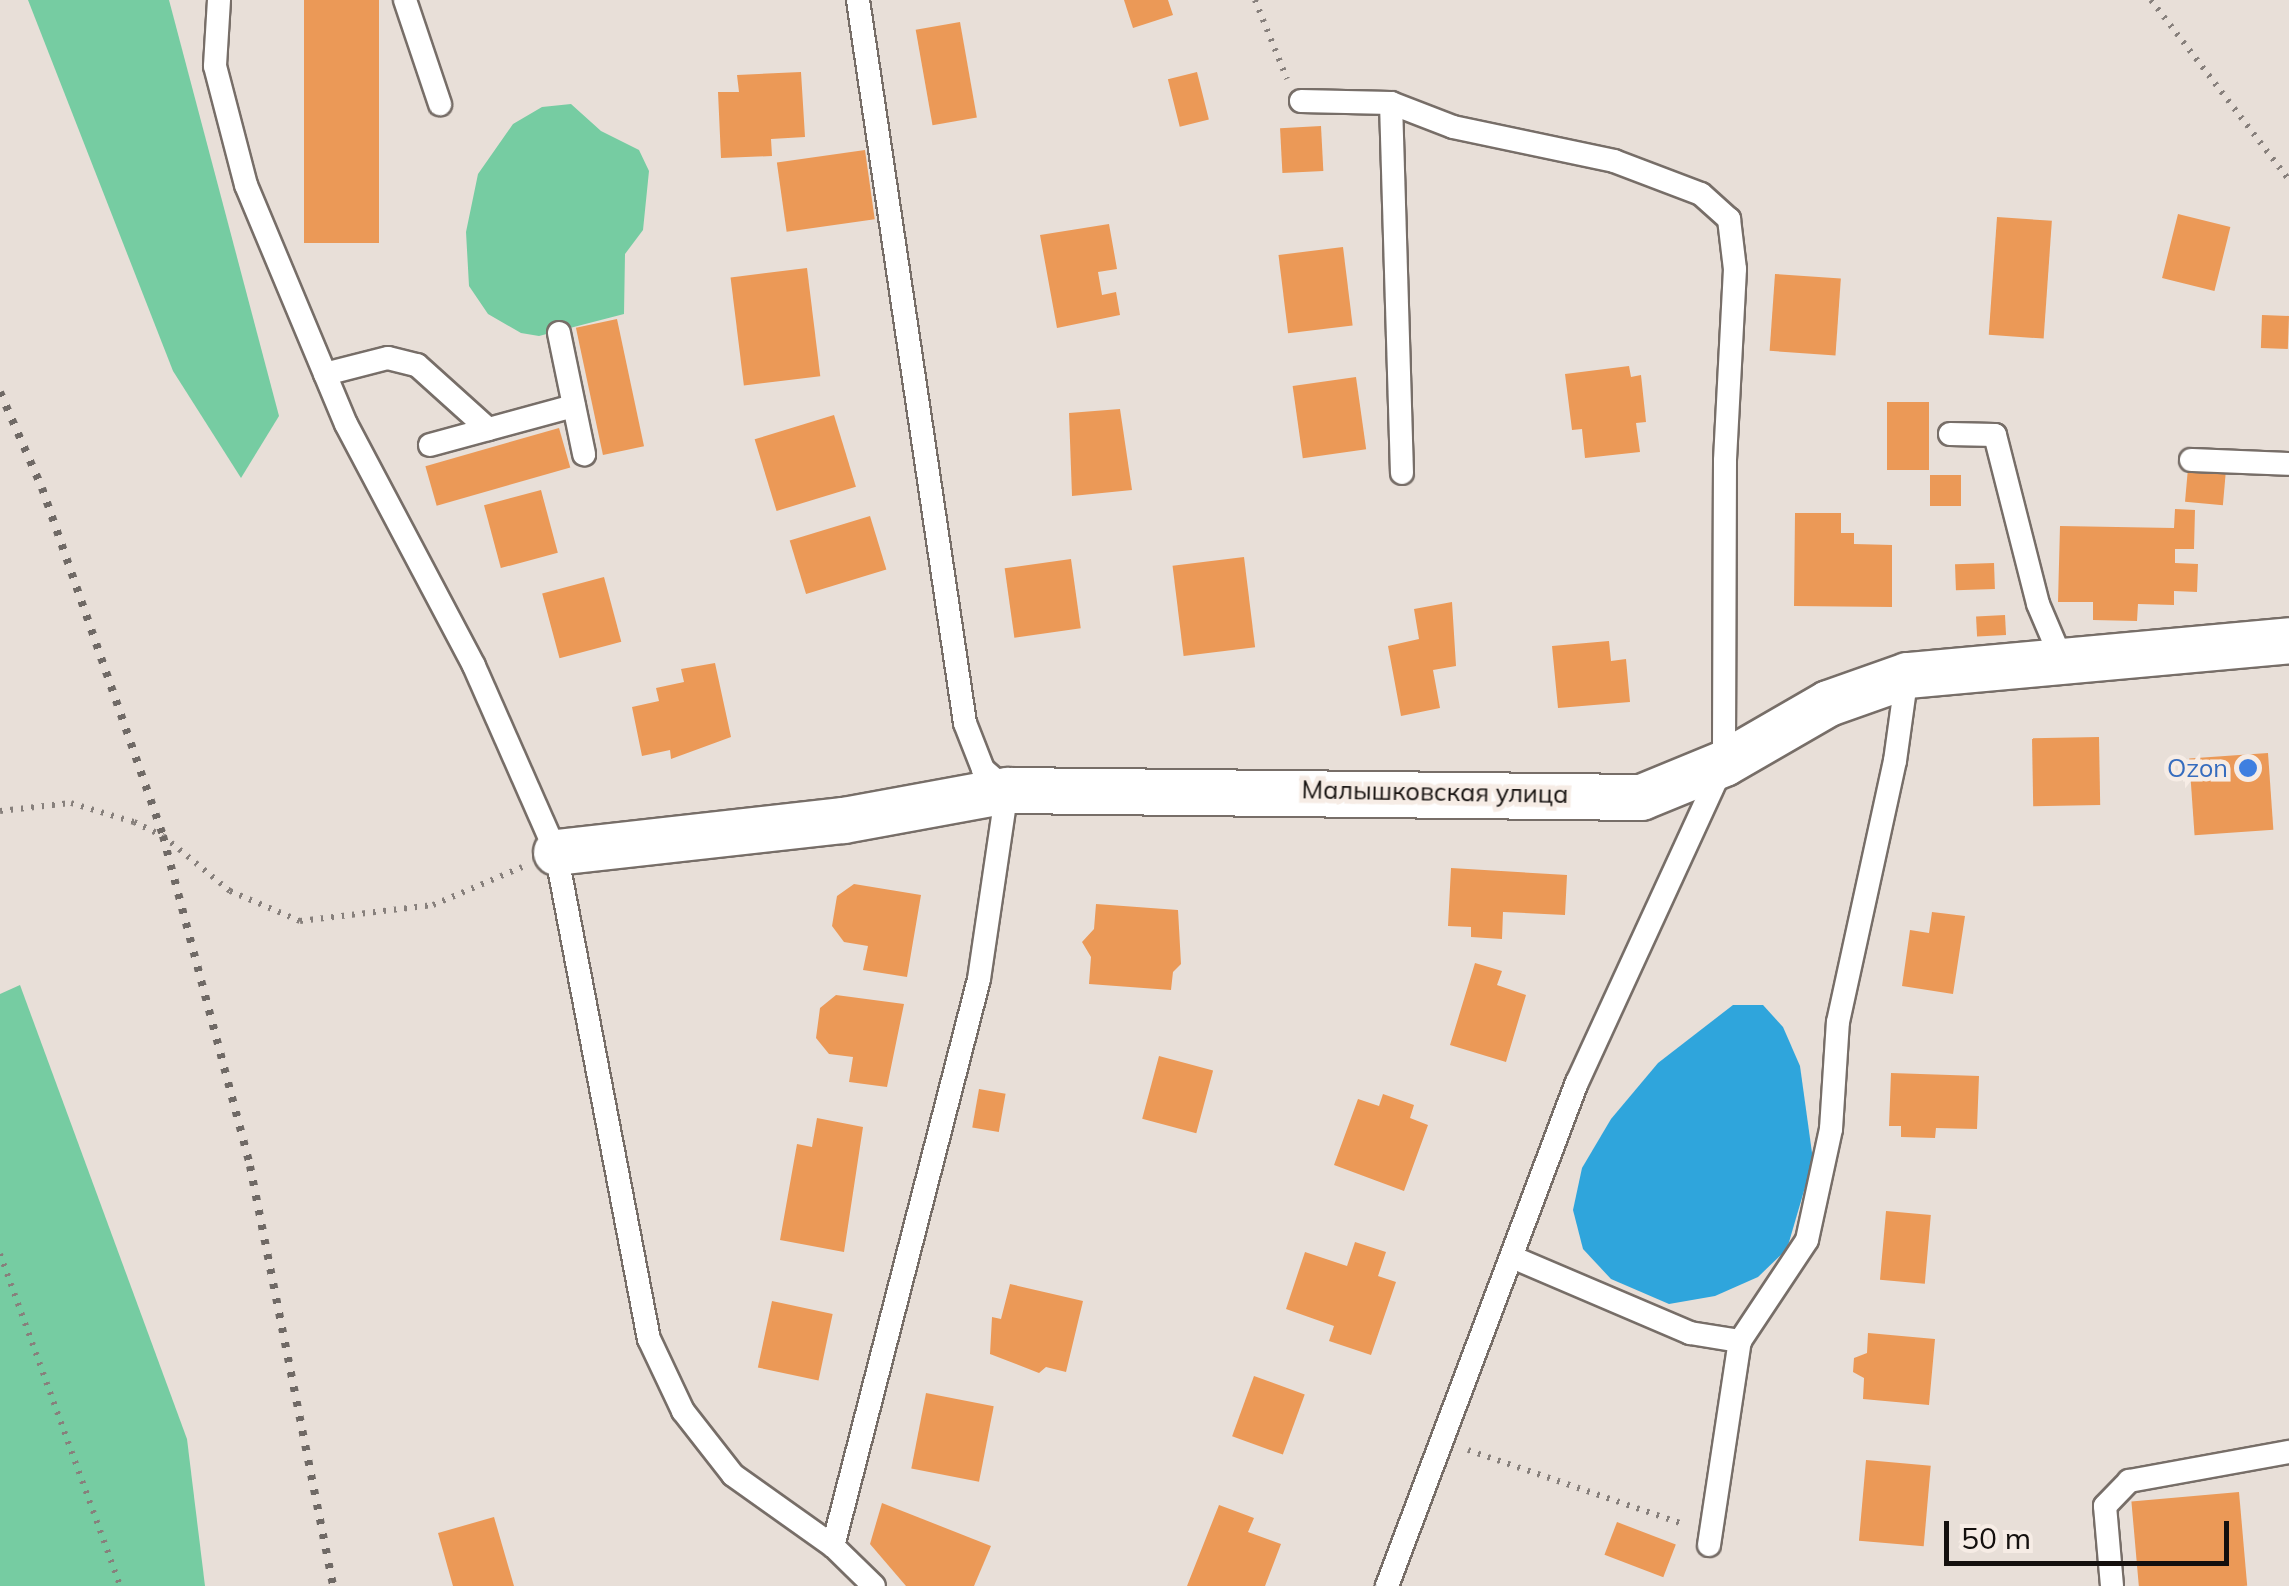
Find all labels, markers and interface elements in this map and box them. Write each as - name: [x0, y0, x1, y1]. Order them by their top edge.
- place label: Ozon: [2167, 753, 2228, 783]
- marker: Ozon: [2237, 757, 2259, 779]
- street label: Малышковская улица: [1301, 775, 1569, 809]
- scale bar: [1949, 1501, 2234, 1563]
- text: 50 m: [1961, 1519, 2031, 1557]

